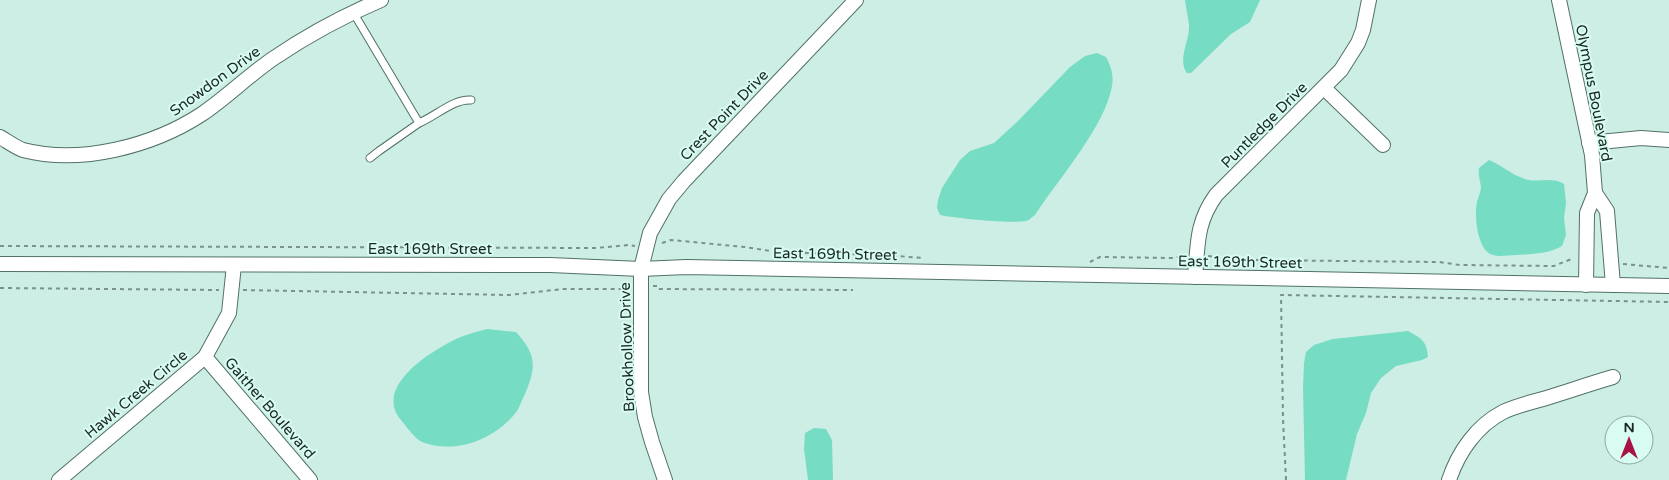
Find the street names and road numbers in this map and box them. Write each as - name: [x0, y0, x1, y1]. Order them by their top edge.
- street label: Olympus Boulevard: [1572, 23, 1616, 163]
- street label: Snowdon Drive: [166, 42, 264, 120]
- street label: Crest Point Drive: [676, 66, 772, 164]
- street label: Puntledge Drive: [1217, 78, 1311, 172]
- street label: East 169th Street: [368, 240, 493, 258]
- street label: East 169th Street: [773, 244, 898, 264]
- street label: East 169th Street: [1178, 252, 1303, 272]
- street label: Brookhollow Drive: [616, 282, 638, 412]
- street label: Hawk Creek Circle: [81, 346, 191, 442]
- street label: Gaither Boulevard: [221, 354, 319, 462]

